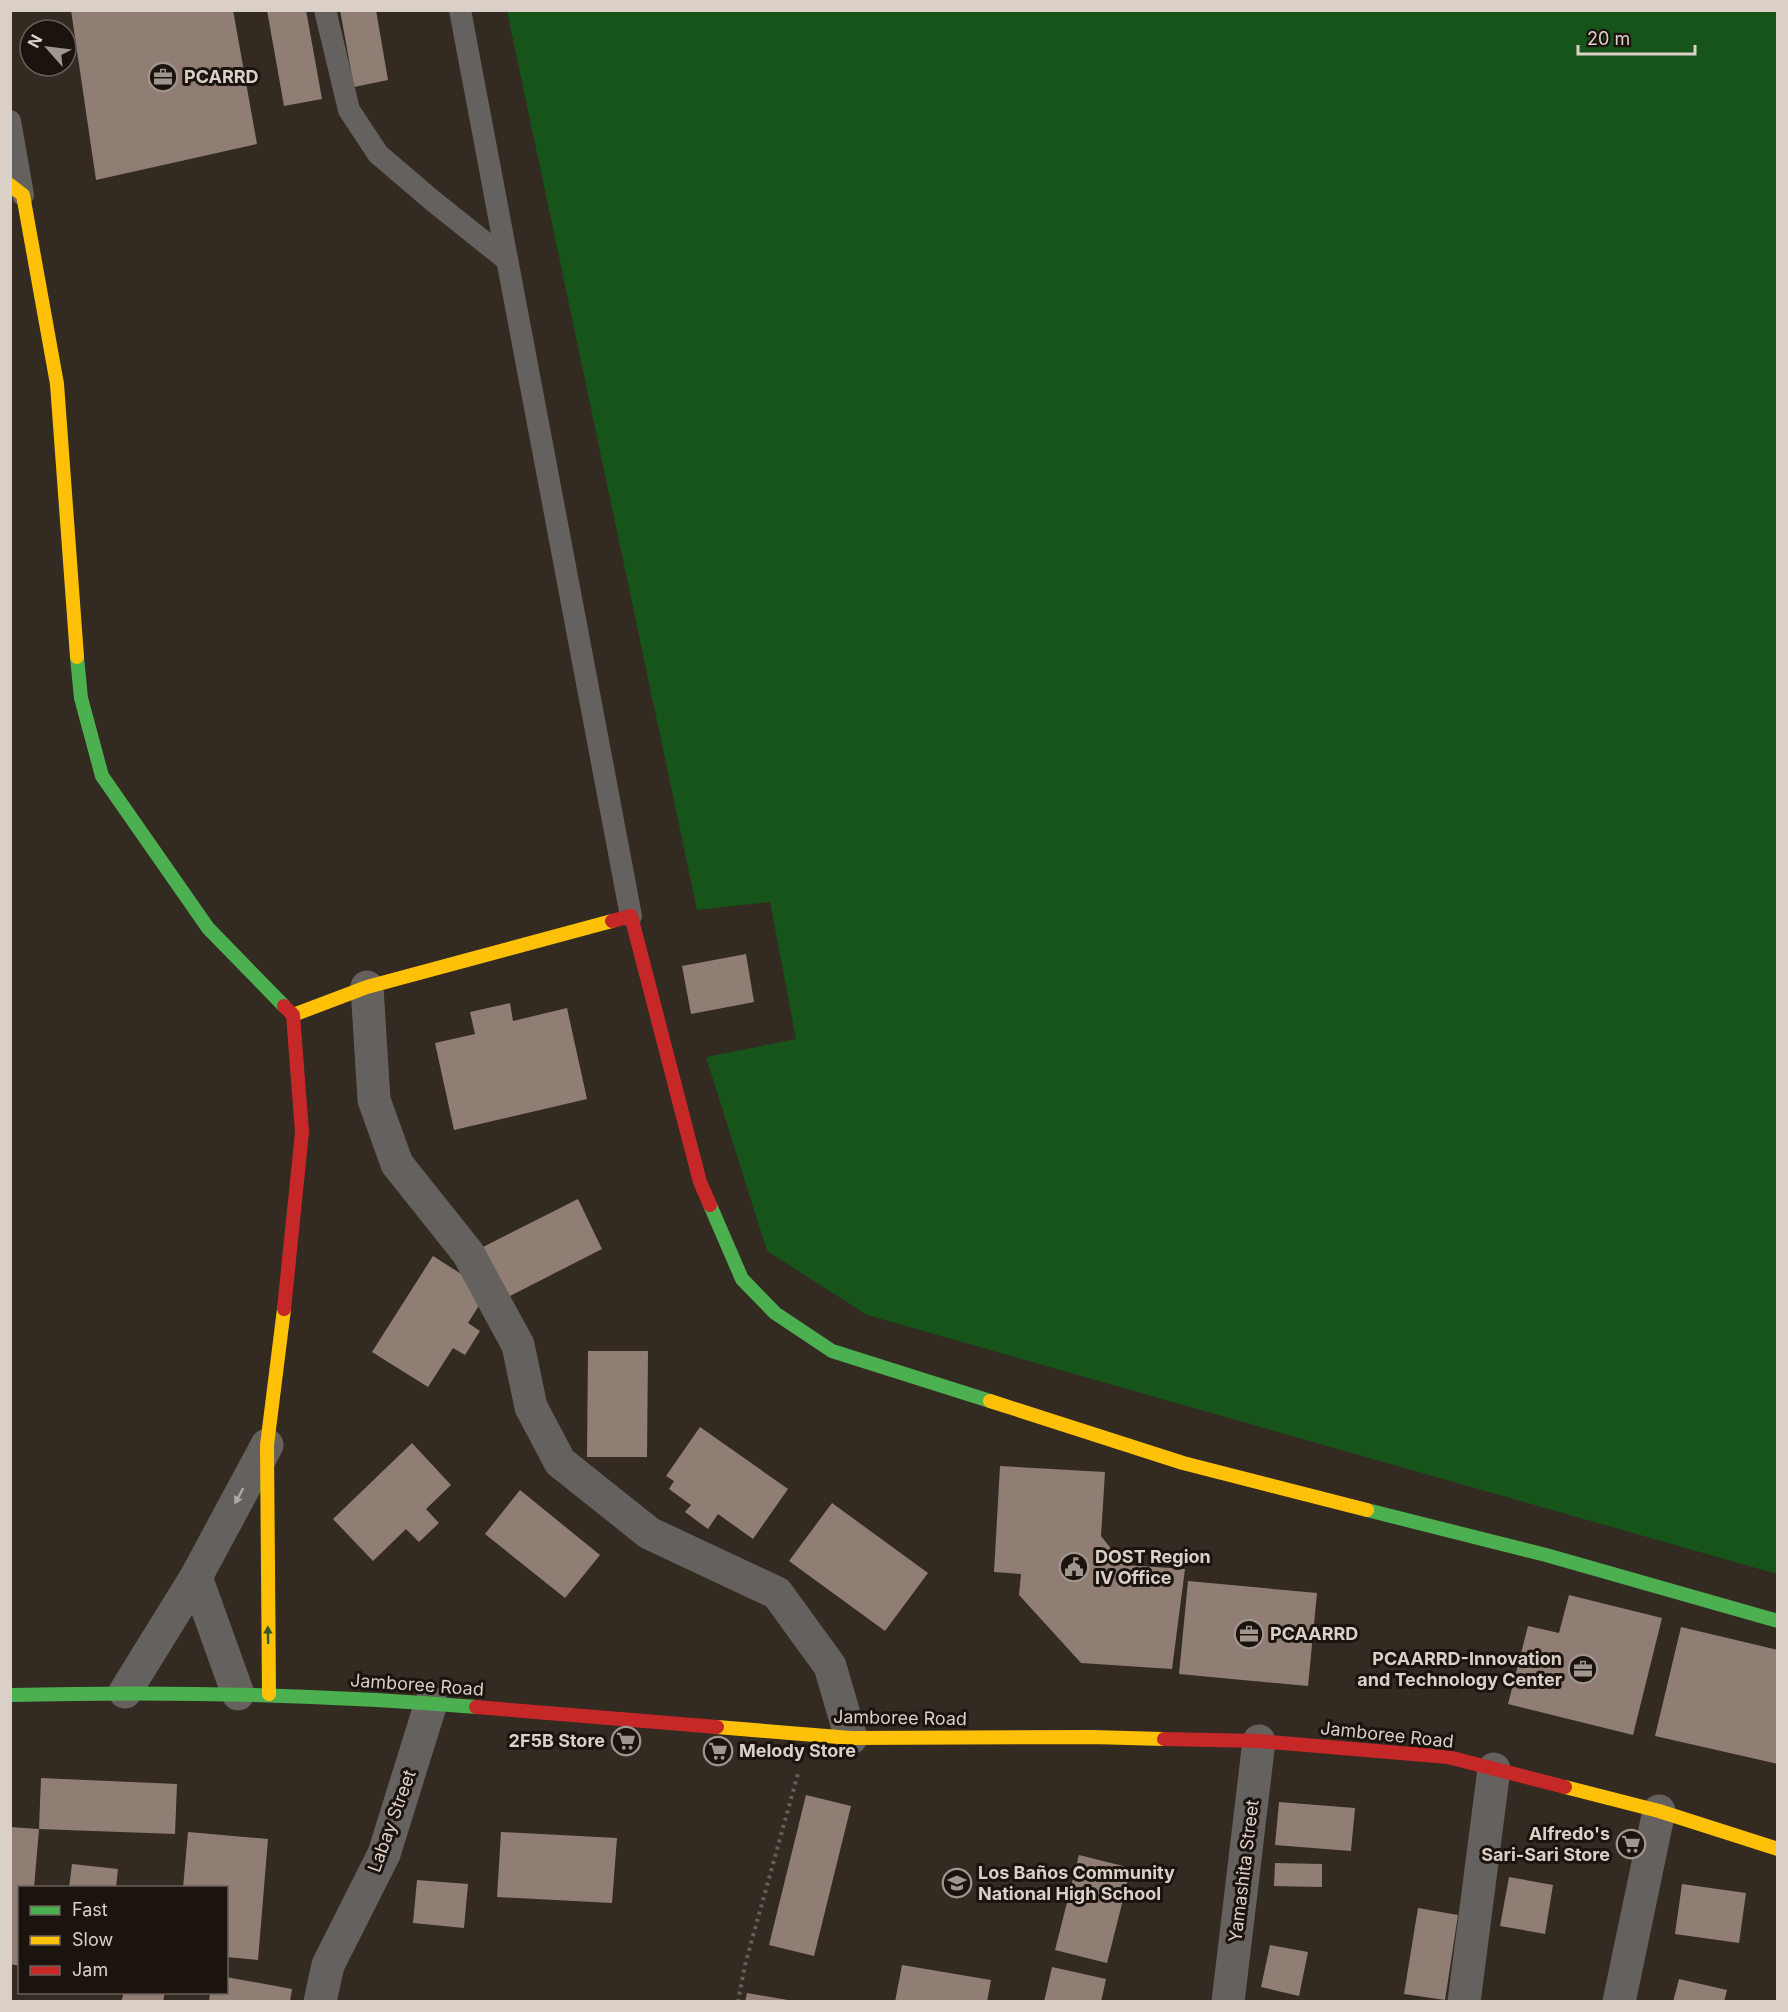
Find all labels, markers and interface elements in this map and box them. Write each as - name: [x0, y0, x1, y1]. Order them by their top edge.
- north arrow: [18, 18, 78, 78]
- scale bar: [1578, 18, 1695, 56]
- text: 20 m: [1587, 28, 1630, 49]
- text: N: [23, 31, 46, 51]
- office icon: PCARRD: [147, 61, 179, 93]
- place label: PCARRD: [184, 66, 259, 87]
- one-way arrow: [234, 1488, 244, 1505]
- place label: DOST Region IV Office: [1095, 1546, 1211, 1588]
- public building icon: DOST Region IV Office: [1058, 1551, 1090, 1583]
- office icon: PCAARRD: [1233, 1618, 1265, 1650]
- place label: PCAARRD: [1270, 1623, 1358, 1644]
- one-way arrow: [264, 1626, 273, 1645]
- place label: PCAARRD-Innovation and Technology Center: [1357, 1648, 1562, 1690]
- office icon: PCAARRD-Innovation and Technology Center: [1567, 1653, 1599, 1685]
- street label: Jamboree Road: [350, 1669, 485, 1700]
- street label: Jamboree Road: [833, 1706, 967, 1729]
- street label: Jamboree Road: [1319, 1717, 1455, 1752]
- supermarket icon: 2F5B Store: [610, 1725, 642, 1757]
- place label: 2F5B Store: [509, 1730, 605, 1751]
- supermarket icon: Melody Store: [702, 1735, 734, 1767]
- place label: Melody Store: [739, 1740, 856, 1761]
- street label: Labay Street: [363, 1767, 420, 1875]
- street label: Yamashita Street: [1224, 1798, 1263, 1943]
- place label: Alfredo's Sari-Sari Store: [1481, 1823, 1610, 1865]
- supermarket icon: Alfredo's Sari-Sari Store: [1615, 1828, 1647, 1860]
- place label: Los Baños Community National High School: [978, 1862, 1175, 1904]
- school or university icon: Los Baños Community National High School: [941, 1867, 973, 1899]
- legend: [18, 1886, 228, 1994]
- text: Fast: [72, 1899, 108, 1920]
- text: Slow: [72, 1929, 113, 1950]
- text: Jam: [72, 1959, 108, 1980]

